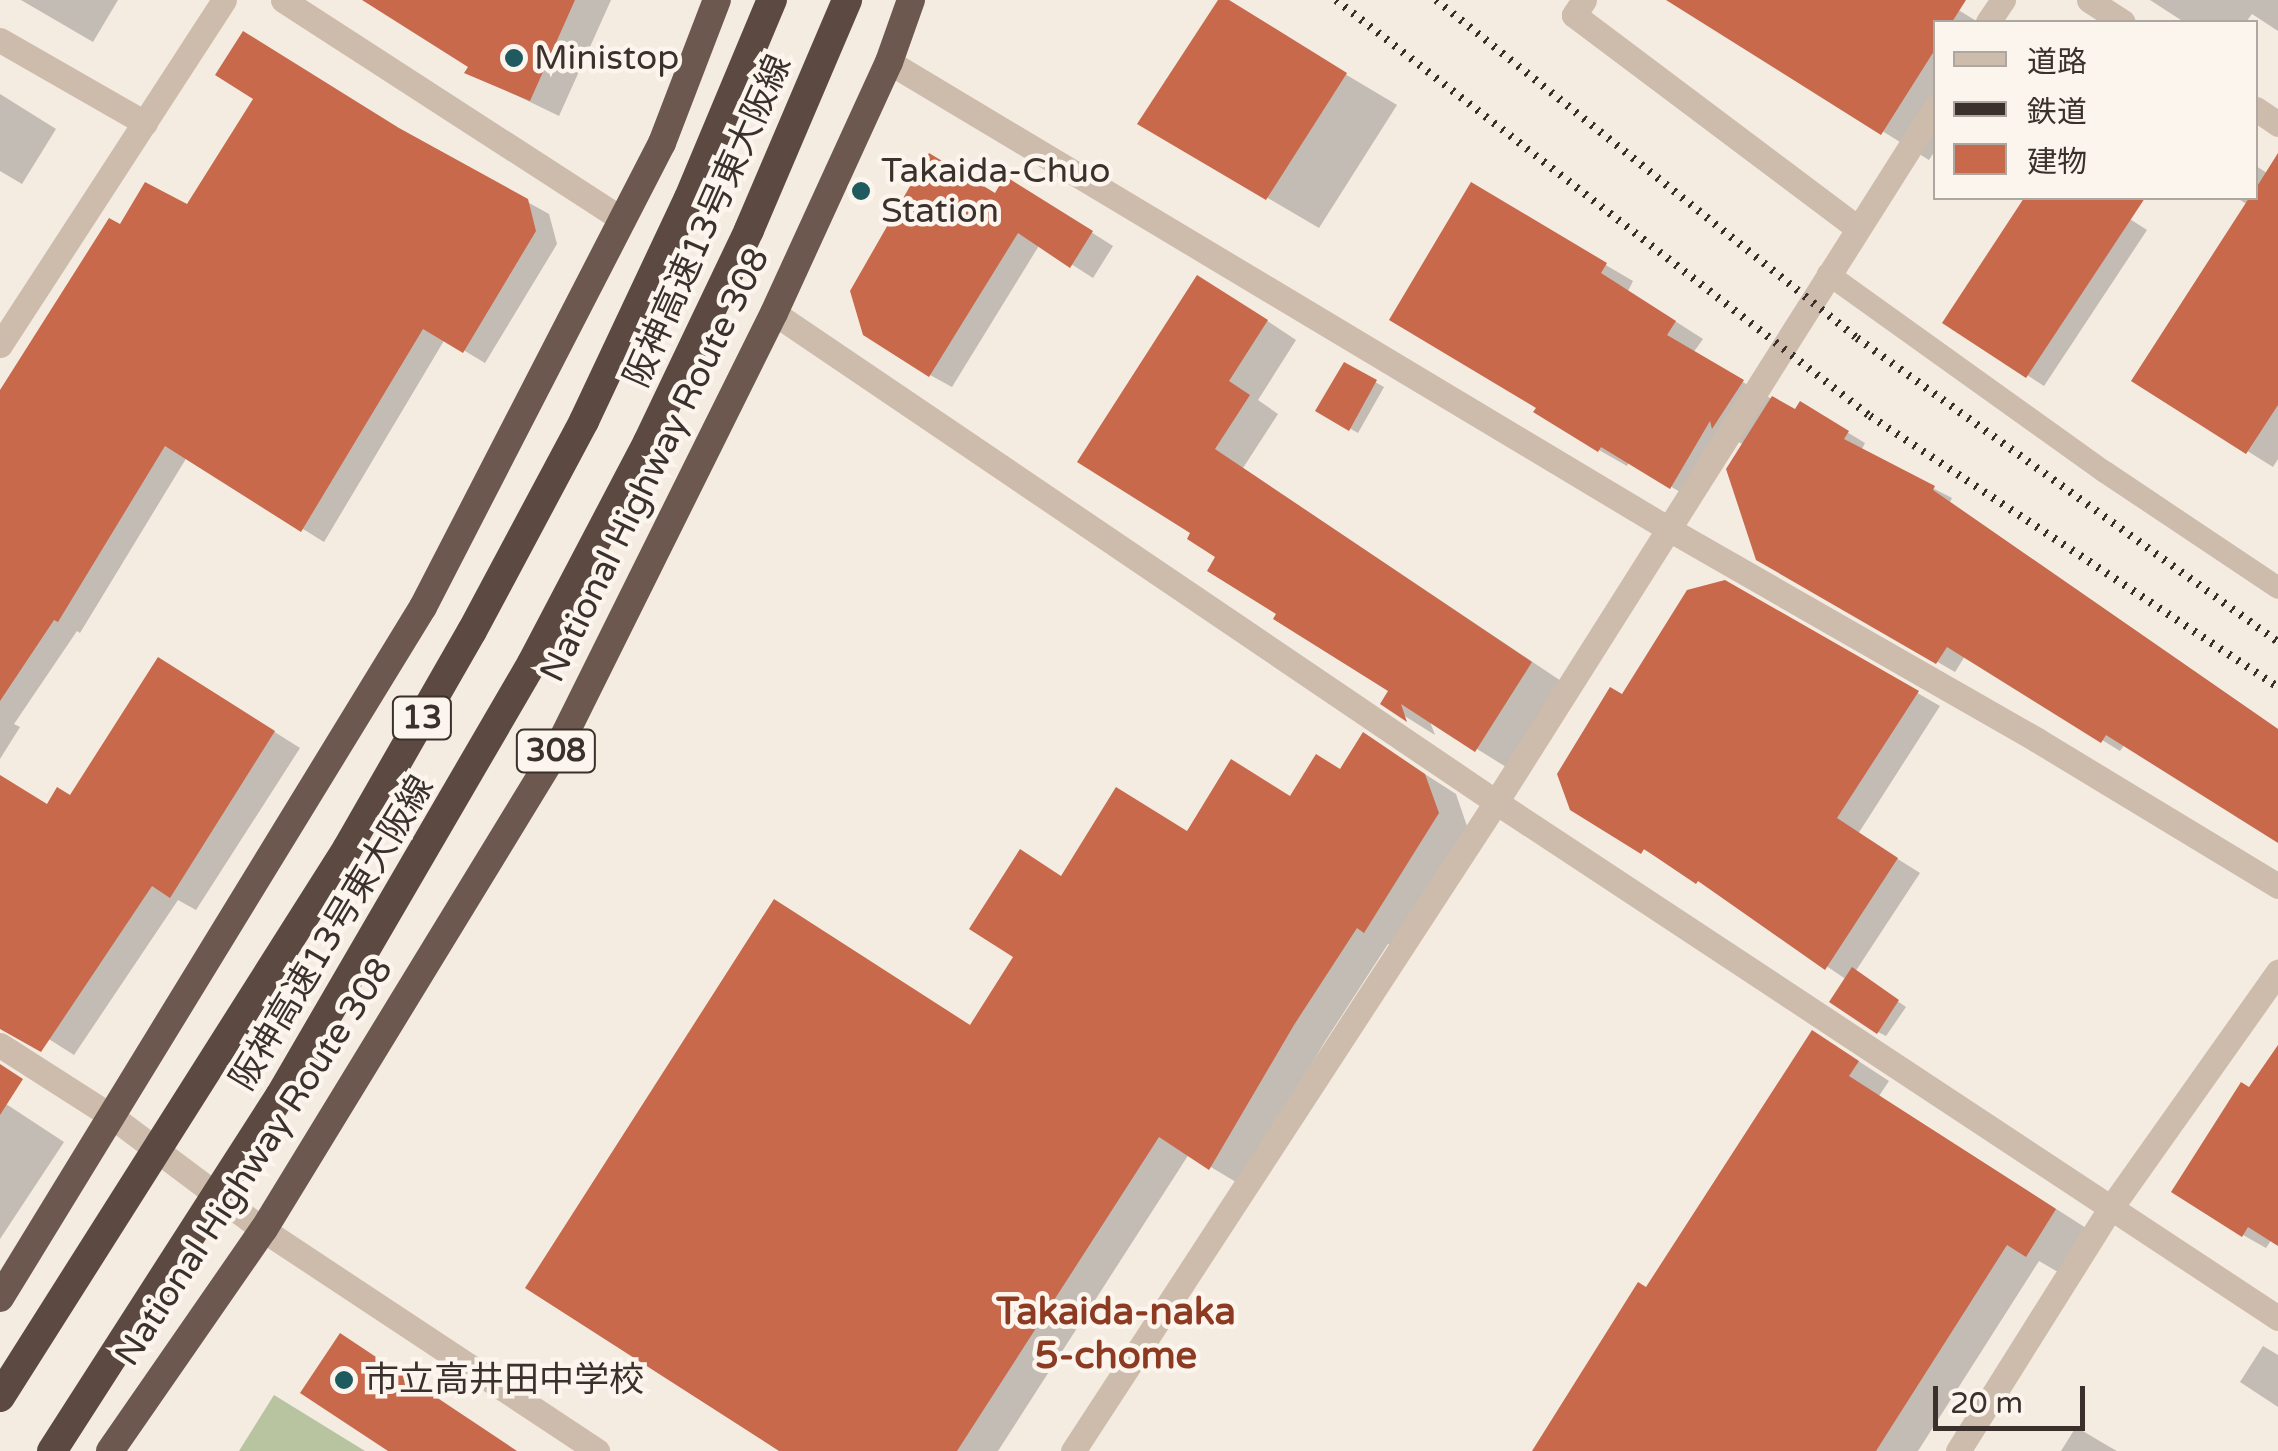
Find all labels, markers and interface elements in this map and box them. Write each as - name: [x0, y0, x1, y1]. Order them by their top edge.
- legend: [1933, 20, 2258, 200]
- place label: Ministop: [534, 37, 679, 79]
- text: 道路: [2027, 44, 2087, 81]
- marker: Ministop: [503, 47, 525, 69]
- street label: 阪神高速13号東大阪線: [616, 48, 800, 394]
- text: 鉄道: [2027, 94, 2087, 131]
- text: 建物: [2027, 144, 2087, 181]
- place label: Takaida-Chuo Station: [881, 150, 1110, 232]
- marker: Takaida-Chuo Station: [850, 180, 872, 202]
- street label: National Highway Route 308: [531, 241, 779, 689]
- road number: 13: [390, 691, 454, 745]
- road number: 308: [514, 724, 598, 778]
- street label: 阪神高速13号東大阪線: [222, 768, 442, 1098]
- street label: National Highway Route 308: [106, 950, 402, 1374]
- district label: Takaida-naka 5-chome: [996, 1290, 1236, 1380]
- place label: 市立高井田中学校: [364, 1359, 644, 1401]
- scale bar: [1938, 1366, 2090, 1428]
- marker: 市立高井田中学校: [333, 1369, 355, 1391]
- text: 20 m: [1950, 1385, 2023, 1422]

